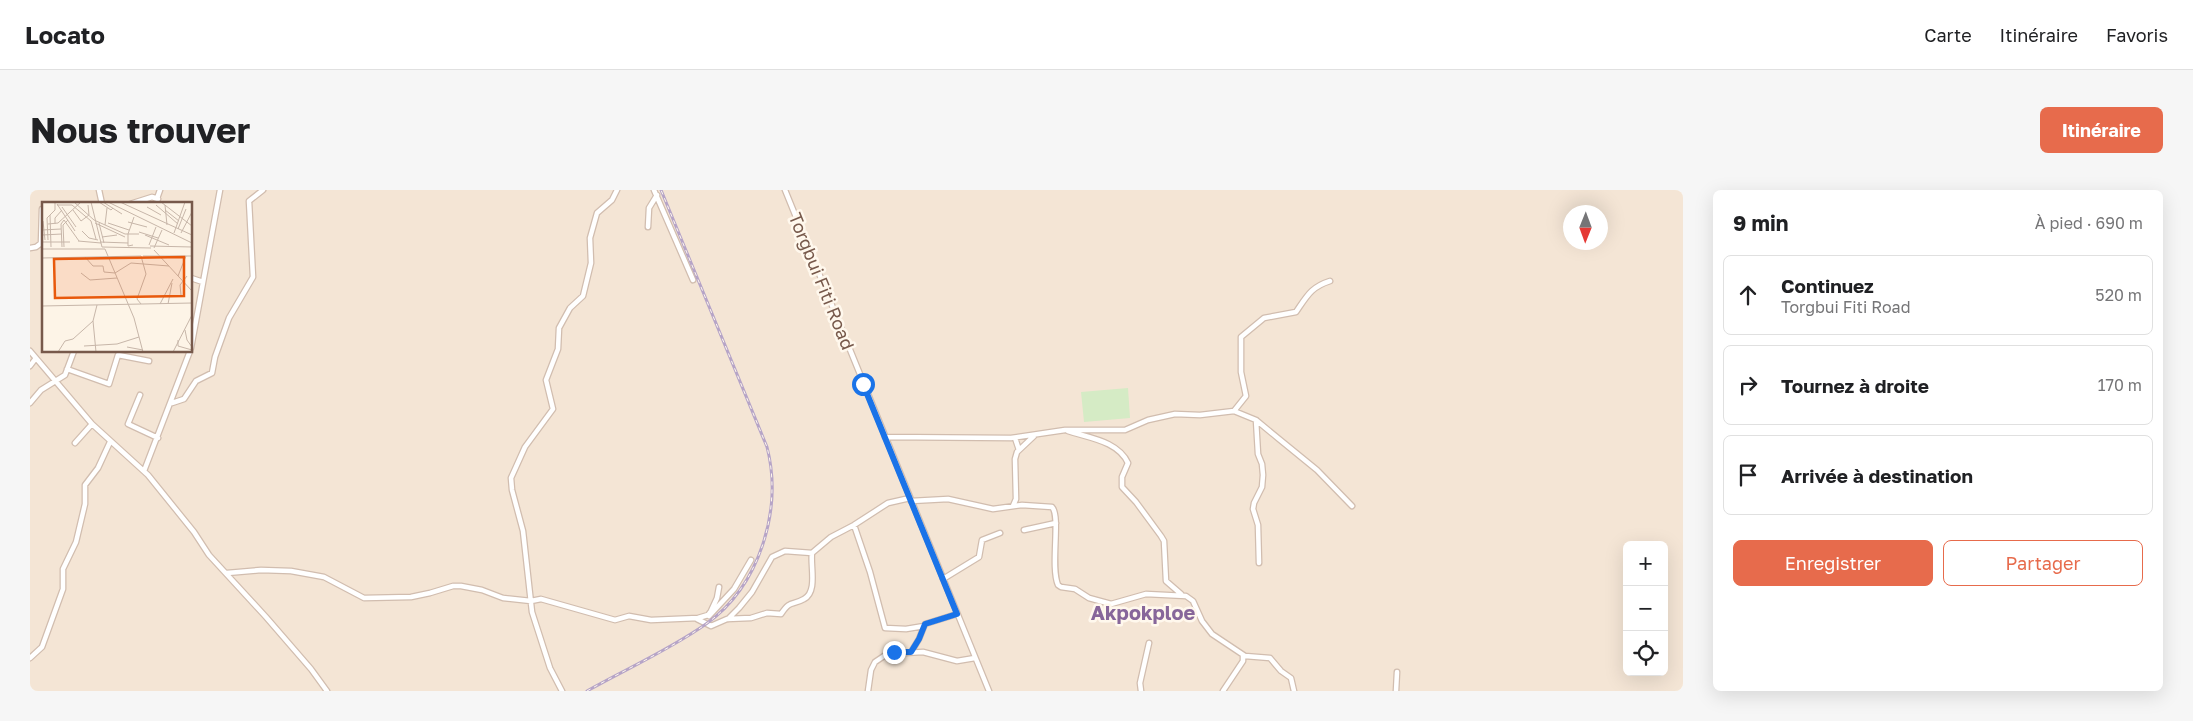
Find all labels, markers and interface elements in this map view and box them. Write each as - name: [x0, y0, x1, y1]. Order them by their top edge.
- text: Locato: [25, 20, 105, 49]
- text: Carte: [1924, 24, 1972, 46]
- text: Itinéraire: [2000, 24, 2078, 46]
- text: Favoris: [2106, 24, 2168, 46]
- button: Itinéraire: [2040, 107, 2163, 153]
- text: Nous trouver: [30, 109, 250, 151]
- inset map: [42, 202, 192, 352]
- north arrow: [1563, 205, 1608, 250]
- street label: Torgbui Fiti Road: [785, 209, 859, 353]
- text: 9 min: [1733, 210, 1788, 236]
- text: À pied · 690 m: [2035, 213, 2143, 233]
- text: Continuez: [1781, 274, 1874, 297]
- icon: ahead: [1734, 281, 1762, 309]
- text: 520 m: [2095, 285, 2142, 305]
- text: Torgbui Fiti Road: [1781, 297, 1911, 317]
- icon: right: [1734, 371, 1762, 399]
- route start: [852, 373, 875, 396]
- text: Tournez à droite: [1781, 374, 1929, 397]
- text: 170 m: [2098, 375, 2142, 395]
- icon: arrive: [1734, 461, 1762, 489]
- text: Arrivée à destination: [1781, 464, 1973, 487]
- button: Enregistrer: [1733, 540, 1933, 586]
- button: Partager: [1943, 540, 2143, 586]
- map controls: [1623, 541, 1668, 676]
- button: +: [1623, 541, 1668, 586]
- button: −: [1623, 586, 1668, 631]
- district label: Akpokploe: [1091, 600, 1195, 624]
- button: locate: [1623, 631, 1668, 676]
- route end: [883, 641, 906, 664]

